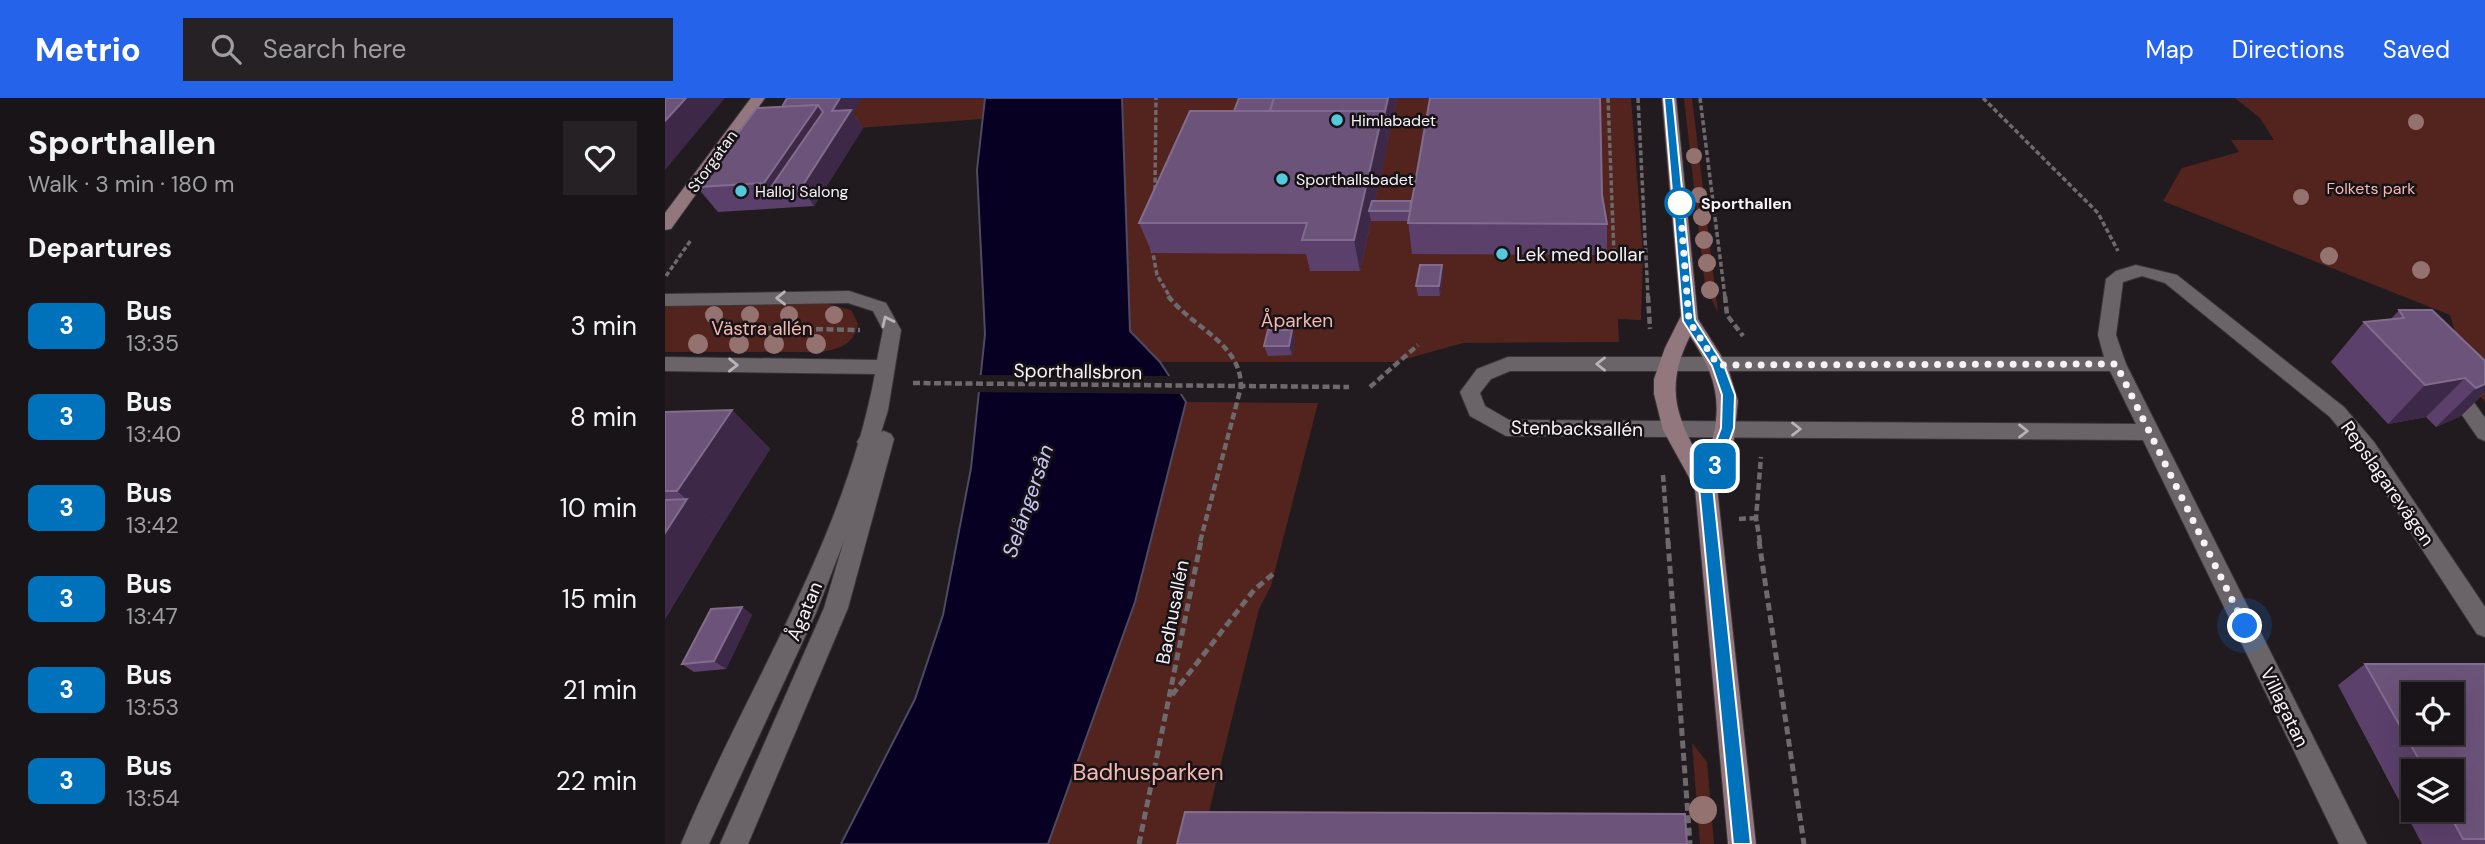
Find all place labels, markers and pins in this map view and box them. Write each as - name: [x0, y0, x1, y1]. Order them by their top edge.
- place label: Himlabadet: [1351, 110, 1436, 131]
- marker: Himlabadet: [1329, 112, 1345, 128]
- place label: Sporthallsbadet: [1296, 169, 1414, 190]
- marker: Sporthallsbadet: [1274, 171, 1290, 187]
- place label: Halloj Salong: [755, 181, 849, 202]
- marker: Halloj Salong: [733, 183, 749, 199]
- marker: Sporthallen: [1665, 188, 1695, 218]
- place label: Sporthallen: [1701, 193, 1792, 214]
- place label: Lek med bollar: [1516, 242, 1645, 267]
- marker: Lek med bollar: [1494, 246, 1510, 262]

